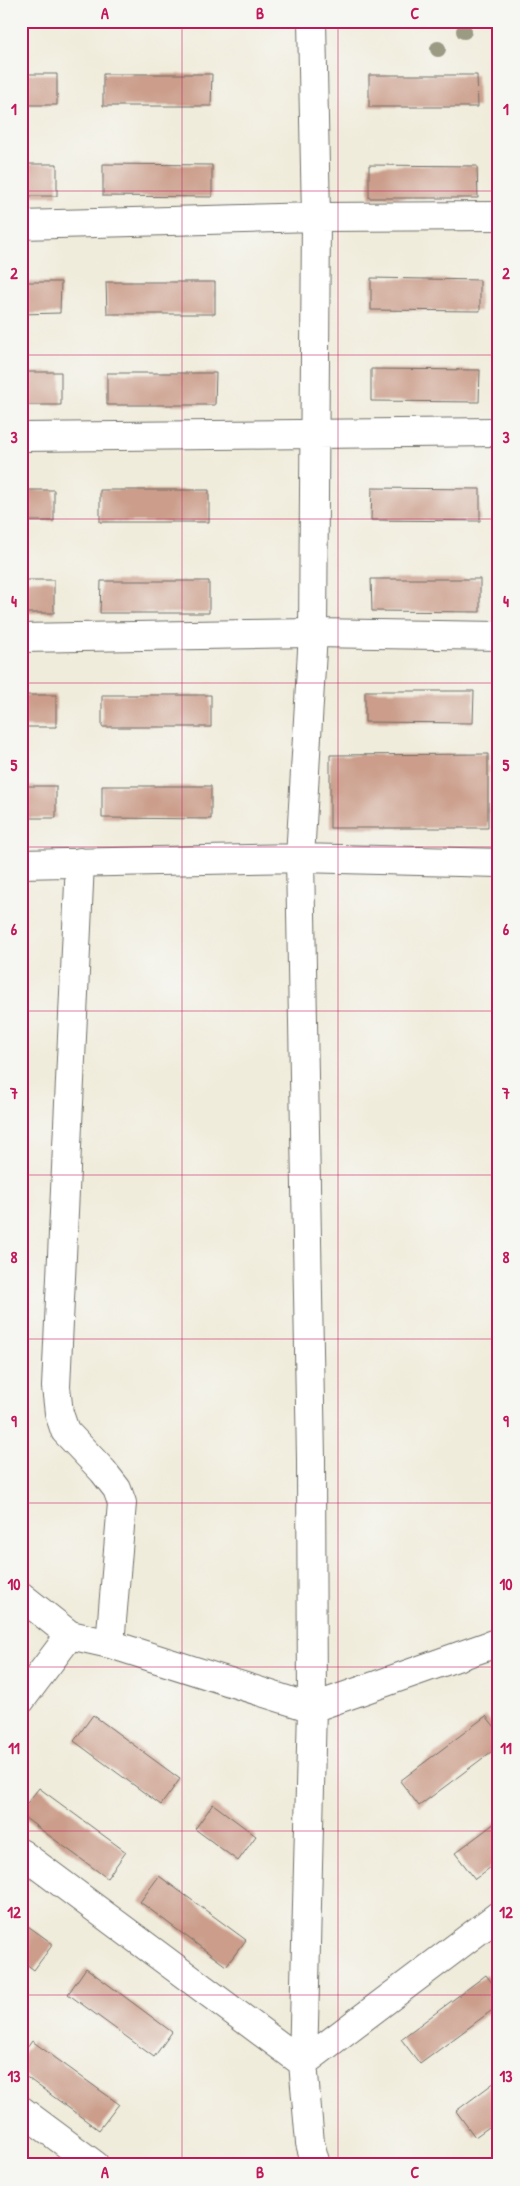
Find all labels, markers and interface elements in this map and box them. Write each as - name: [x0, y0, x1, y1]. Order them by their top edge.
- text: A: [101, 2, 109, 24]
- text: B: [256, 2, 264, 24]
- text: C: [411, 2, 420, 24]
- text: 1: [11, 98, 17, 120]
- text: 1: [503, 98, 509, 120]
- text: 2: [10, 262, 18, 284]
- text: 2: [502, 262, 510, 284]
- text: 3: [10, 426, 18, 448]
- text: 3: [502, 426, 510, 448]
- text: 4: [11, 590, 17, 612]
- text: 4: [503, 590, 509, 612]
- text: 5: [11, 754, 18, 776]
- text: 5: [503, 754, 510, 776]
- text: 6: [11, 918, 18, 940]
- text: 6: [503, 918, 510, 940]
- text: 7: [9, 1082, 18, 1104]
- text: 7: [501, 1082, 510, 1104]
- text: 8: [11, 1246, 18, 1268]
- text: 8: [503, 1246, 510, 1268]
- text: 9: [11, 1410, 17, 1432]
- text: 9: [503, 1410, 509, 1432]
- text: 10: [8, 1573, 20, 1595]
- text: 10: [500, 1573, 512, 1595]
- text: 11: [8, 1737, 20, 1759]
- text: 11: [500, 1737, 512, 1759]
- text: 12: [7, 1901, 21, 1923]
- text: 12: [499, 1901, 513, 1923]
- text: 13: [8, 2065, 20, 2087]
- text: 13: [500, 2065, 512, 2087]
- text: A: [101, 2161, 109, 2183]
- text: B: [256, 2161, 264, 2183]
- text: C: [411, 2161, 420, 2183]

